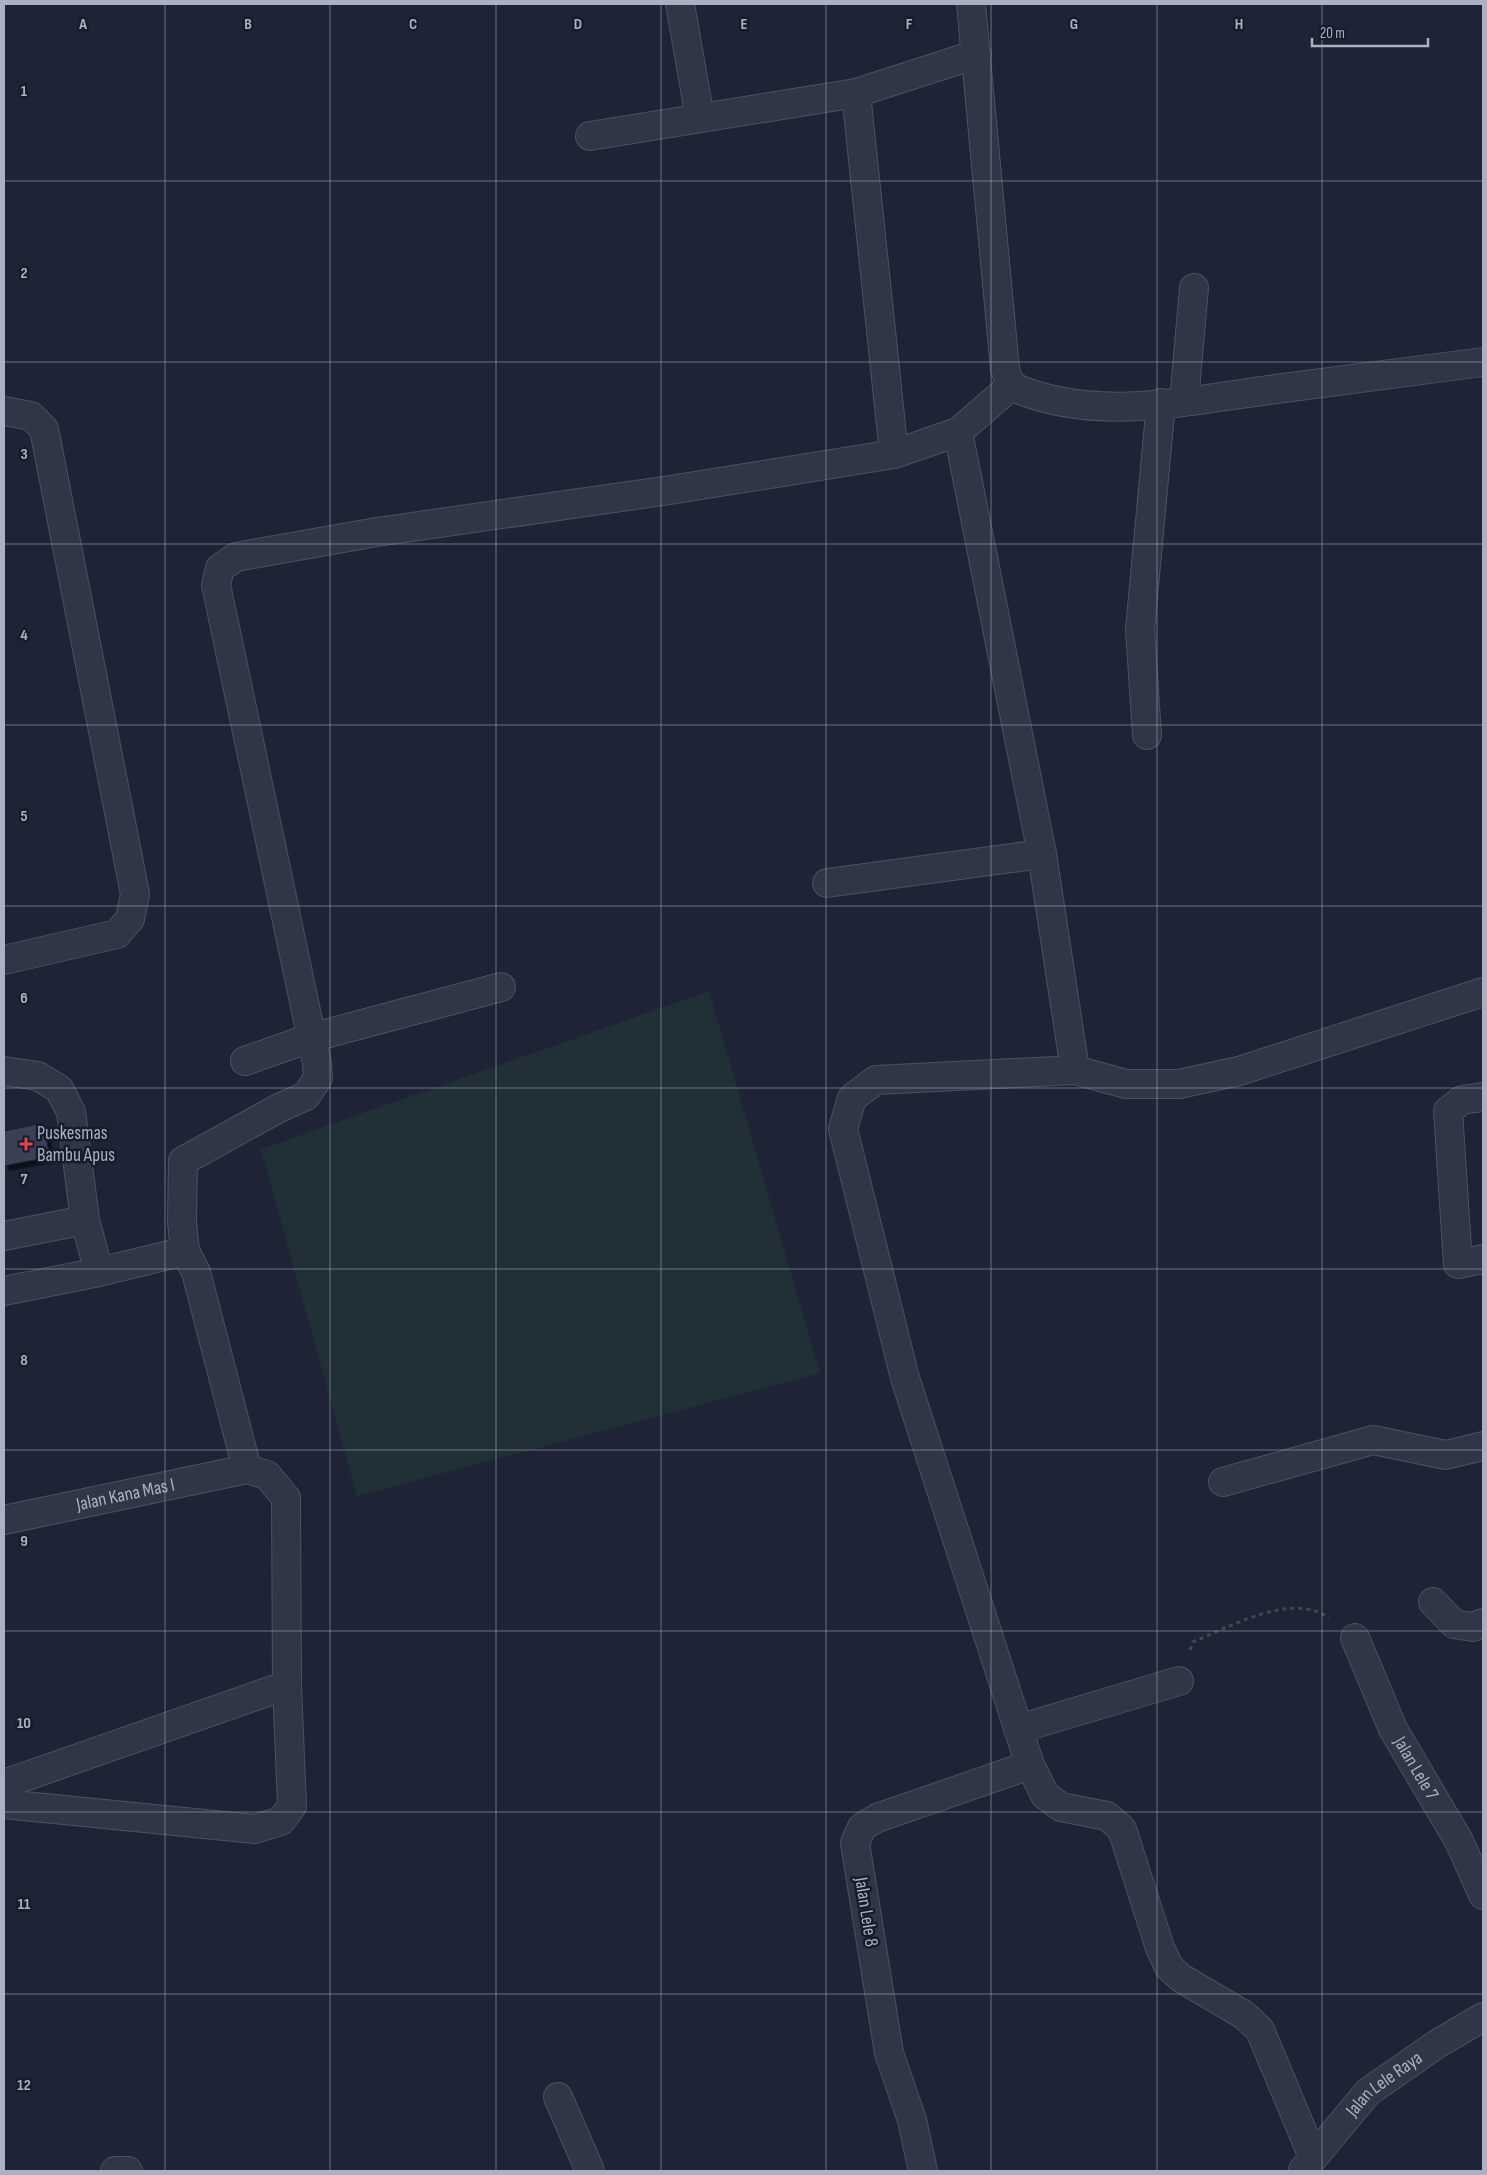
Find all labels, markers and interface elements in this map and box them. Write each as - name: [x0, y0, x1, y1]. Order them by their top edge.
- text: A: [78, 15, 87, 34]
- text: B: [244, 15, 252, 34]
- text: C: [409, 15, 417, 34]
- text: D: [574, 15, 582, 34]
- text: E: [741, 15, 748, 34]
- text: F: [906, 15, 913, 34]
- text: G: [1070, 15, 1078, 34]
- text: H: [1235, 15, 1243, 34]
- scale bar: [1312, 15, 1428, 47]
- text: 20 m: [1320, 24, 1345, 43]
- text: 1: [21, 82, 28, 101]
- text: 2: [20, 264, 28, 283]
- text: 3: [20, 445, 28, 464]
- text: 4: [20, 626, 28, 645]
- text: 5: [20, 807, 28, 826]
- text: 6: [20, 989, 28, 1008]
- place label: Puskesmas Bambu Apus: [37, 1122, 115, 1167]
- marker: Puskesmas Bambu Apus: [19, 1137, 33, 1151]
- text: 7: [21, 1170, 28, 1189]
- text: 8: [20, 1351, 28, 1370]
- street label: Jalan Kana Mas I: [73, 1473, 177, 1516]
- text: 9: [20, 1532, 28, 1551]
- text: 10: [17, 1714, 31, 1733]
- street label: Jalan Lele 7: [1388, 1731, 1444, 1804]
- street label: Jalan Lele 8: [849, 1875, 883, 1948]
- text: 11: [18, 1895, 31, 1914]
- street label: Jalan Lele Raya: [1340, 2046, 1427, 2122]
- text: 12: [17, 2076, 31, 2095]

